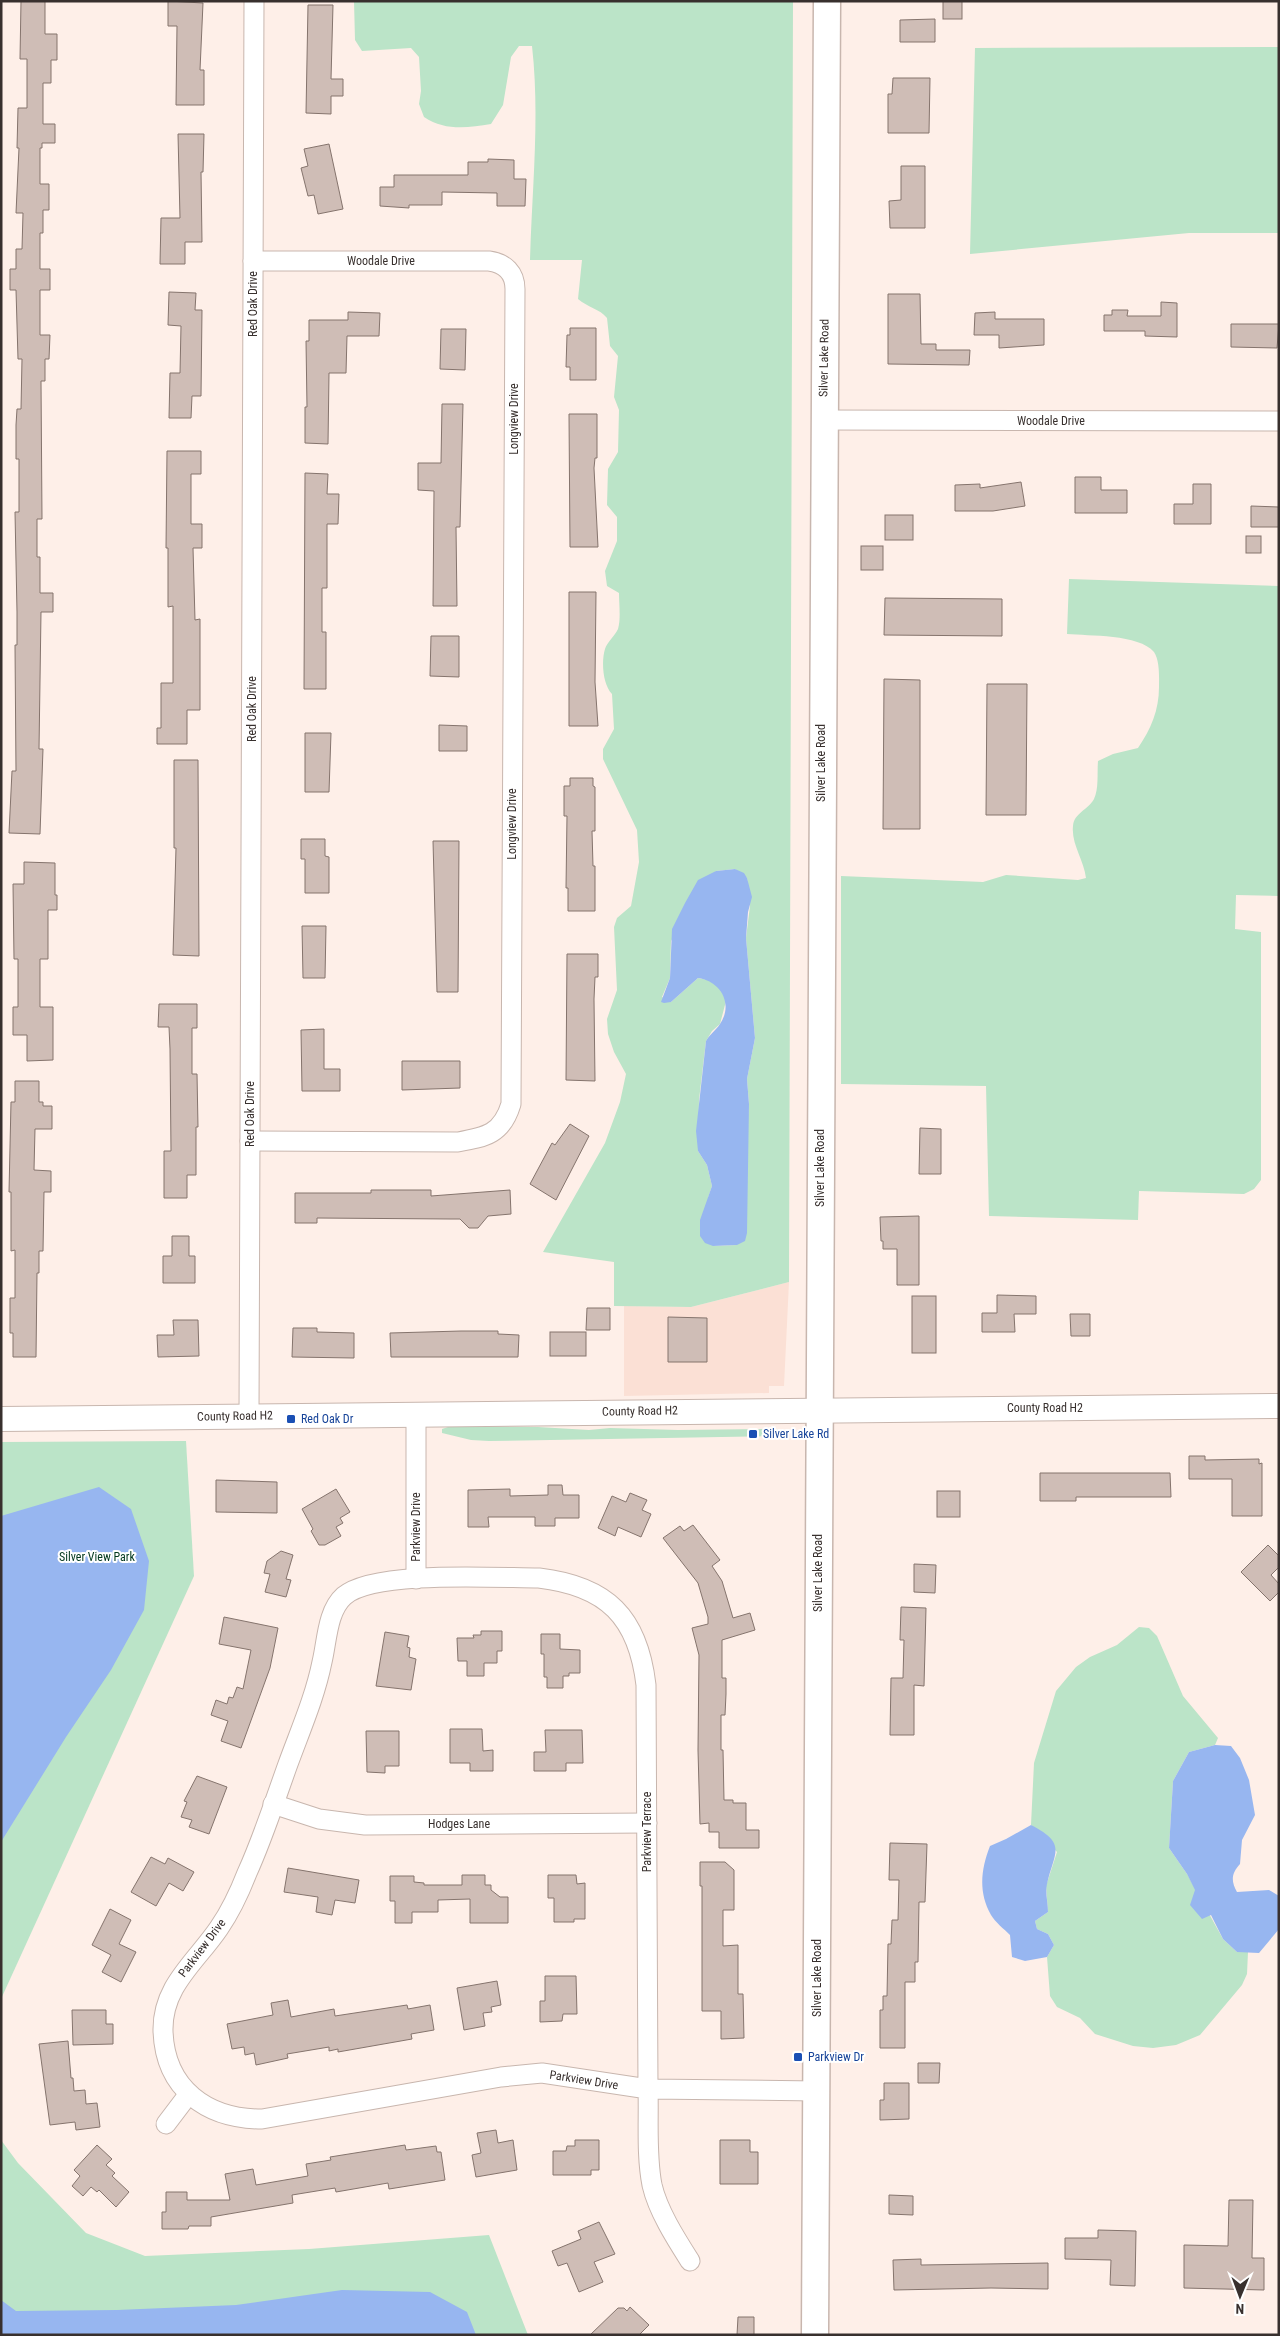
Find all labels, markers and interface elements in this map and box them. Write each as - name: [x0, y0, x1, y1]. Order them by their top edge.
- street label: Woodale Drive: [347, 254, 415, 268]
- street label: Red Oak Drive: [246, 271, 260, 337]
- street label: Silver Lake Road: [816, 319, 832, 397]
- street label: Longview Drive: [507, 383, 521, 455]
- street label: Woodale Drive: [1017, 414, 1085, 428]
- street label: Red Oak Drive: [245, 676, 259, 742]
- street label: Silver Lake Road: [814, 724, 828, 802]
- street label: Longview Drive: [505, 788, 519, 860]
- street label: Red Oak Drive: [243, 1081, 257, 1147]
- street label: Silver Lake Road: [813, 1129, 827, 1207]
- street label: County Road H2: [1007, 1401, 1083, 1415]
- street label: County Road H2: [602, 1403, 678, 1419]
- street label: County Road H2: [197, 1408, 273, 1424]
- place label: Red Oak Dr: [301, 1412, 354, 1426]
- marker: Red Oak Dr: [285, 1413, 297, 1425]
- place label: Silver Lake Rd: [763, 1427, 829, 1441]
- marker: Silver Lake Rd: [747, 1428, 759, 1440]
- street label: Parkview Drive: [409, 1492, 423, 1562]
- street label: Silver Lake Road: [811, 1534, 825, 1612]
- park label: Silver View Park: [59, 1550, 136, 1564]
- street label: Parkview Terrace: [640, 1791, 654, 1872]
- street label: Hodges Lane: [428, 1817, 490, 1831]
- street label: Parkview Drive: [176, 1916, 229, 1980]
- street label: Silver Lake Road: [810, 1939, 824, 2017]
- place label: Parkview Dr: [808, 2050, 864, 2064]
- marker: Parkview Dr: [792, 2051, 804, 2063]
- street label: Parkview Drive: [549, 2068, 620, 2092]
- north arrow: [1215, 2271, 1265, 2321]
- text: N: [1235, 2301, 1244, 2317]

